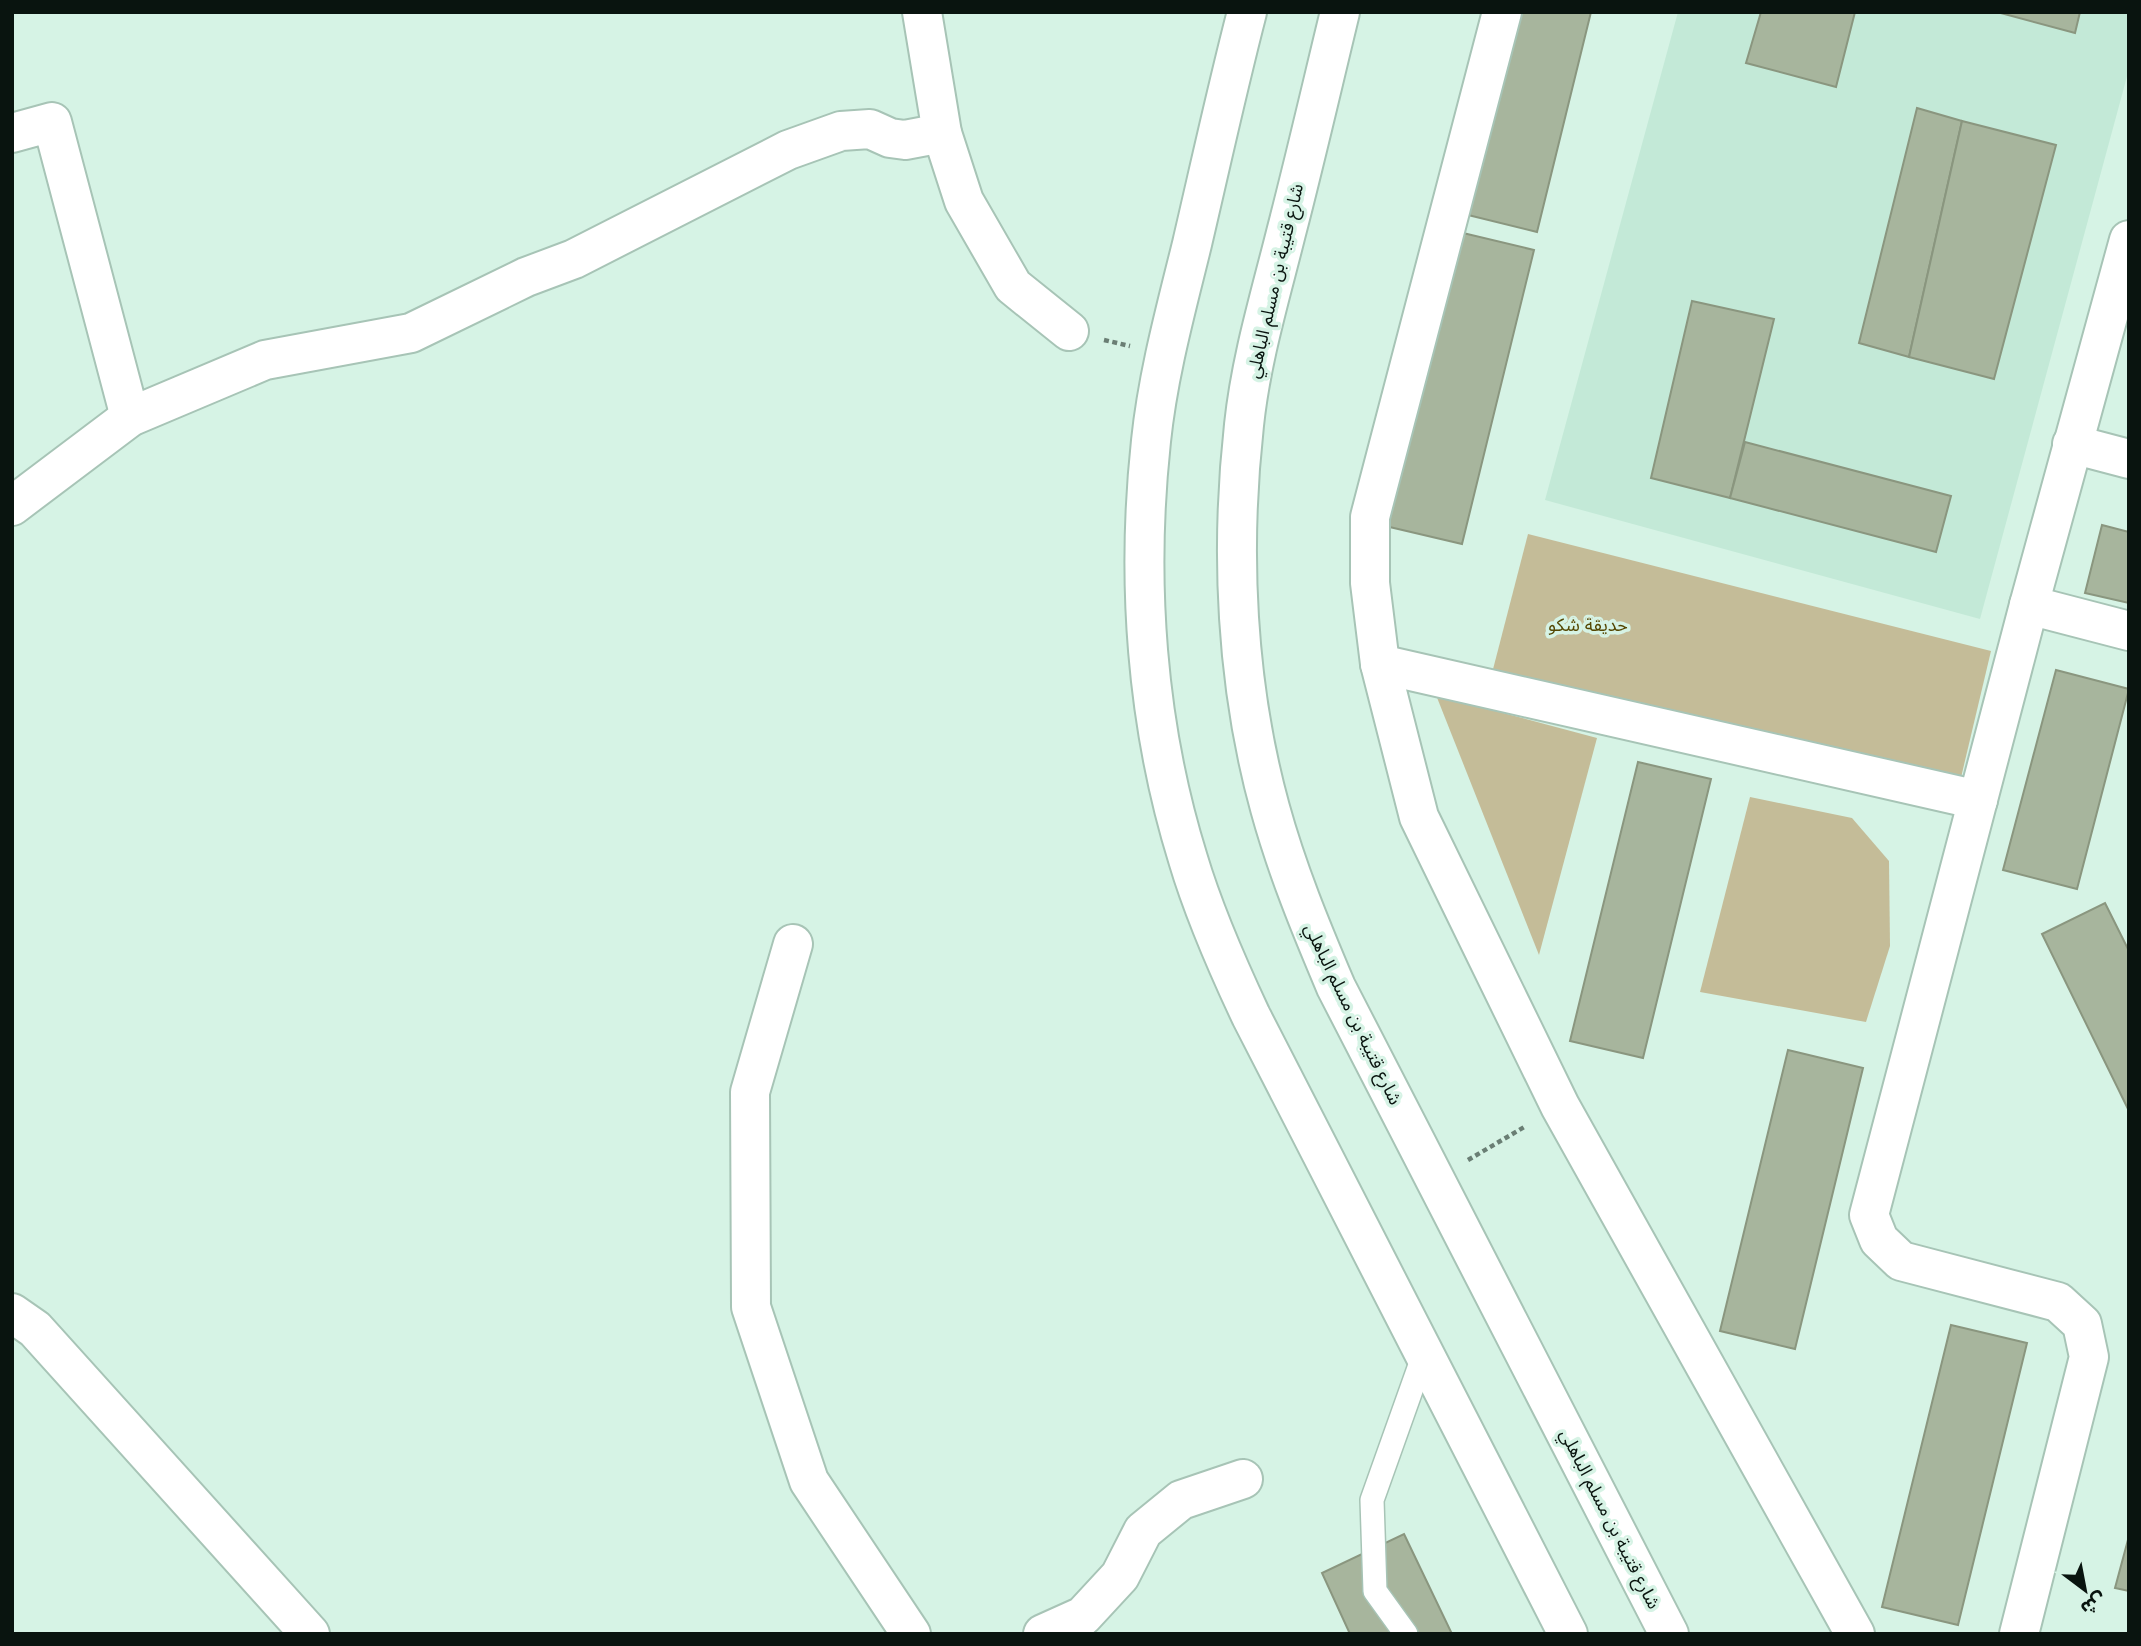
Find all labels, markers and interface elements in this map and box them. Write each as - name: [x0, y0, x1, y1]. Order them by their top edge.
- street label: شارع قتيبة بن مسلم الباهلي: [1243, 182, 1311, 381]
- park label: حديقة شكو: [1548, 615, 1628, 636]
- street label: شارع قتيبة بن مسلم الباهلي: [1297, 920, 1406, 1110]
- street label: شارع قتيبة بن مسلم الباهلي: [1552, 1426, 1664, 1614]
- north arrow: [2050, 1555, 2120, 1625]
- text: ش: [2077, 1588, 2110, 1620]

